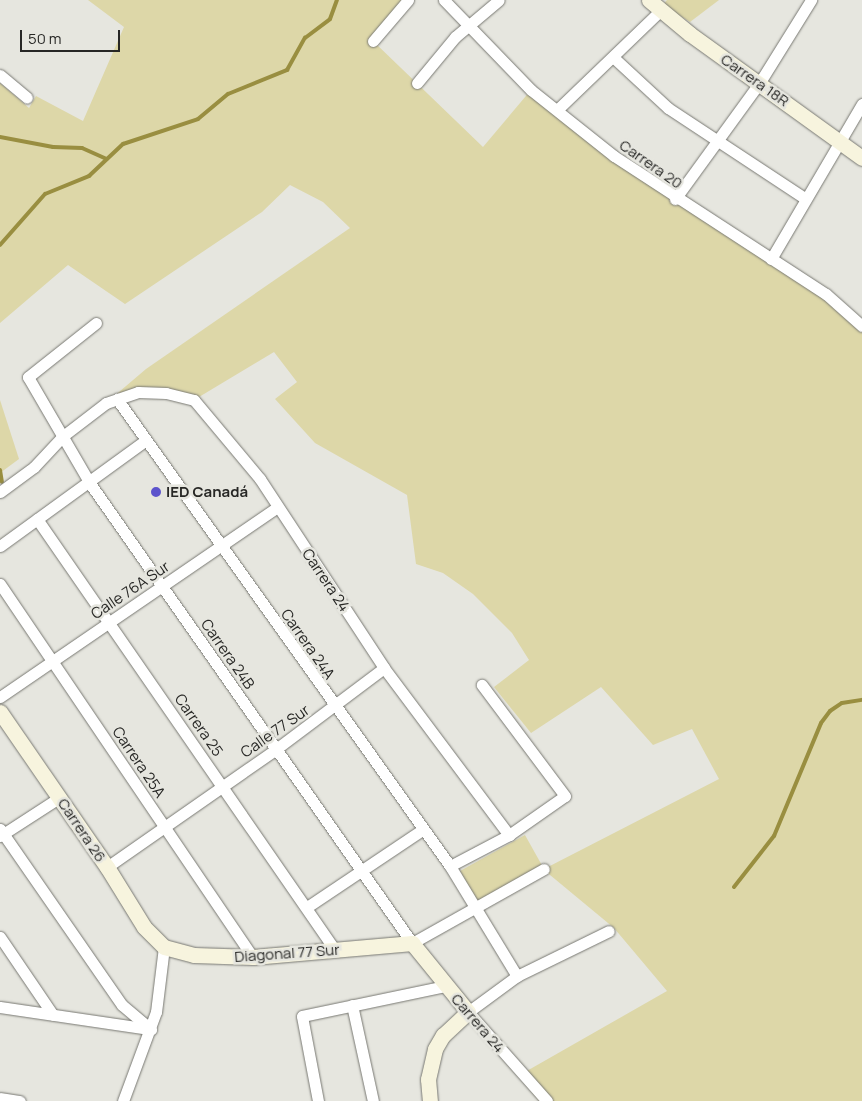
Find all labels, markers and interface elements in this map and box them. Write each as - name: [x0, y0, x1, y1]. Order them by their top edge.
- scale bar: [22, 20, 122, 52]
- text: 50 m: [28, 28, 62, 49]
- street label: Carrera 18R: [718, 50, 792, 110]
- street label: Carrera 20: [616, 136, 686, 192]
- place label: IED Canadá: [166, 483, 248, 501]
- marker: IED Canadá: [150, 486, 162, 498]
- street label: Carrera 24: [298, 545, 354, 615]
- street label: Calle 76A Sur: [87, 557, 173, 623]
- street label: Carrera 24A: [277, 605, 339, 683]
- street label: Carrera 24B: [197, 616, 259, 692]
- street label: Carrera 25: [171, 690, 227, 760]
- street label: Calle 77 Sur: [237, 701, 313, 761]
- street label: Carrera 25A: [109, 723, 169, 801]
- street label: Carrera 26: [54, 795, 110, 865]
- street label: Diagonal 77 Sur: [234, 940, 340, 966]
- street label: Carrera 24: [448, 990, 508, 1056]

